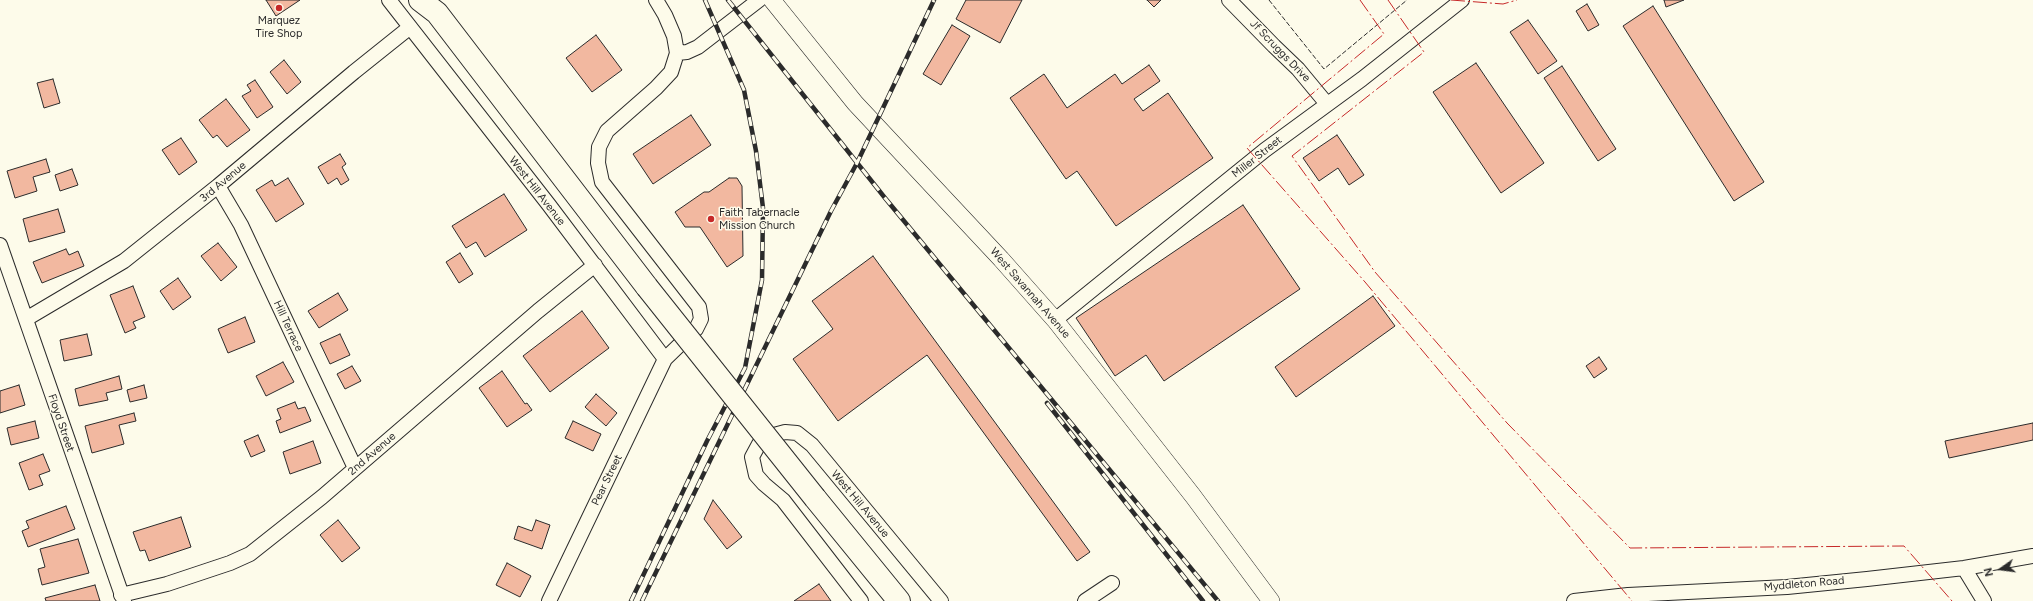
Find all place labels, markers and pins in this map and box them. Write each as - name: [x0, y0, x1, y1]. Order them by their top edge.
- marker: Marquez Tire Shop: [274, 3, 284, 13]
- place label: Marquez Tire Shop: [256, 14, 302, 40]
- place label: Faith Tabernacle Mission Church: [719, 206, 799, 232]
- marker: Faith Tabernacle Mission Church: [706, 214, 716, 224]

